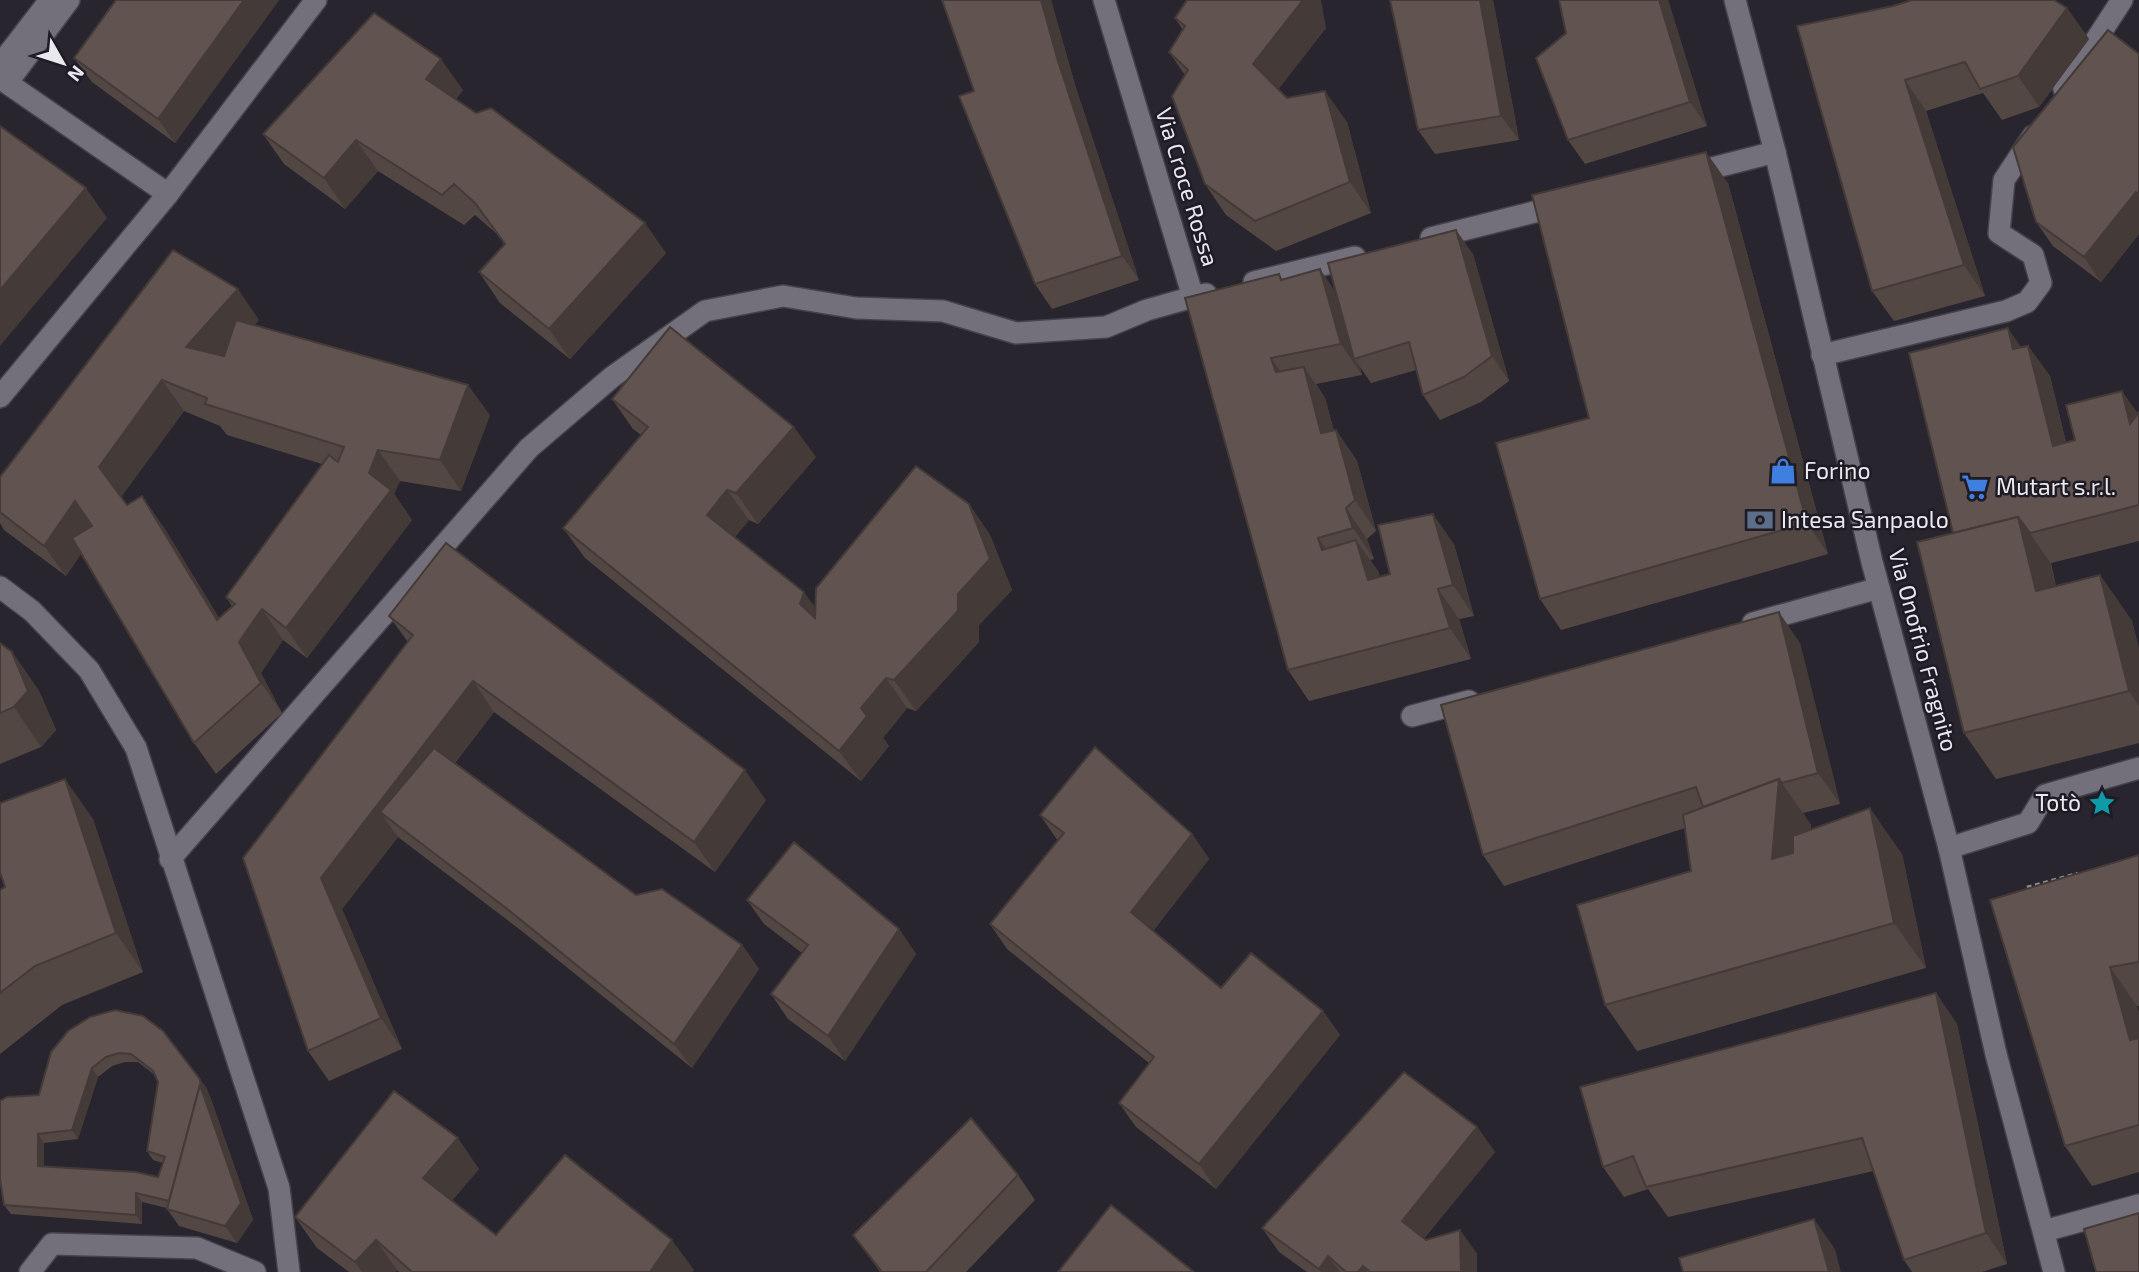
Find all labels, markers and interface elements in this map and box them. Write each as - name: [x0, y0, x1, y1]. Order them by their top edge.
- north arrow: [28, 28, 98, 98]
- text: N: [63, 61, 90, 87]
- street label: Via Croce Rossa: [1151, 104, 1225, 269]
- shop icon: Forino: [1768, 456, 1798, 486]
- place label: Forino: [1804, 456, 1870, 484]
- supermarket icon: Mutart s.r.l.: [1960, 472, 1990, 502]
- place label: Mutart s.r.l.: [1996, 472, 2116, 500]
- bank icon: Intesa Sanpaolo: [1745, 505, 1775, 535]
- place label: Intesa Sanpaolo: [1781, 505, 1949, 533]
- street label: Via Onofrio Fragnito: [1883, 545, 1964, 754]
- place label: Totò: [2035, 788, 2081, 816]
- place icon: Totò: [2087, 788, 2117, 818]

